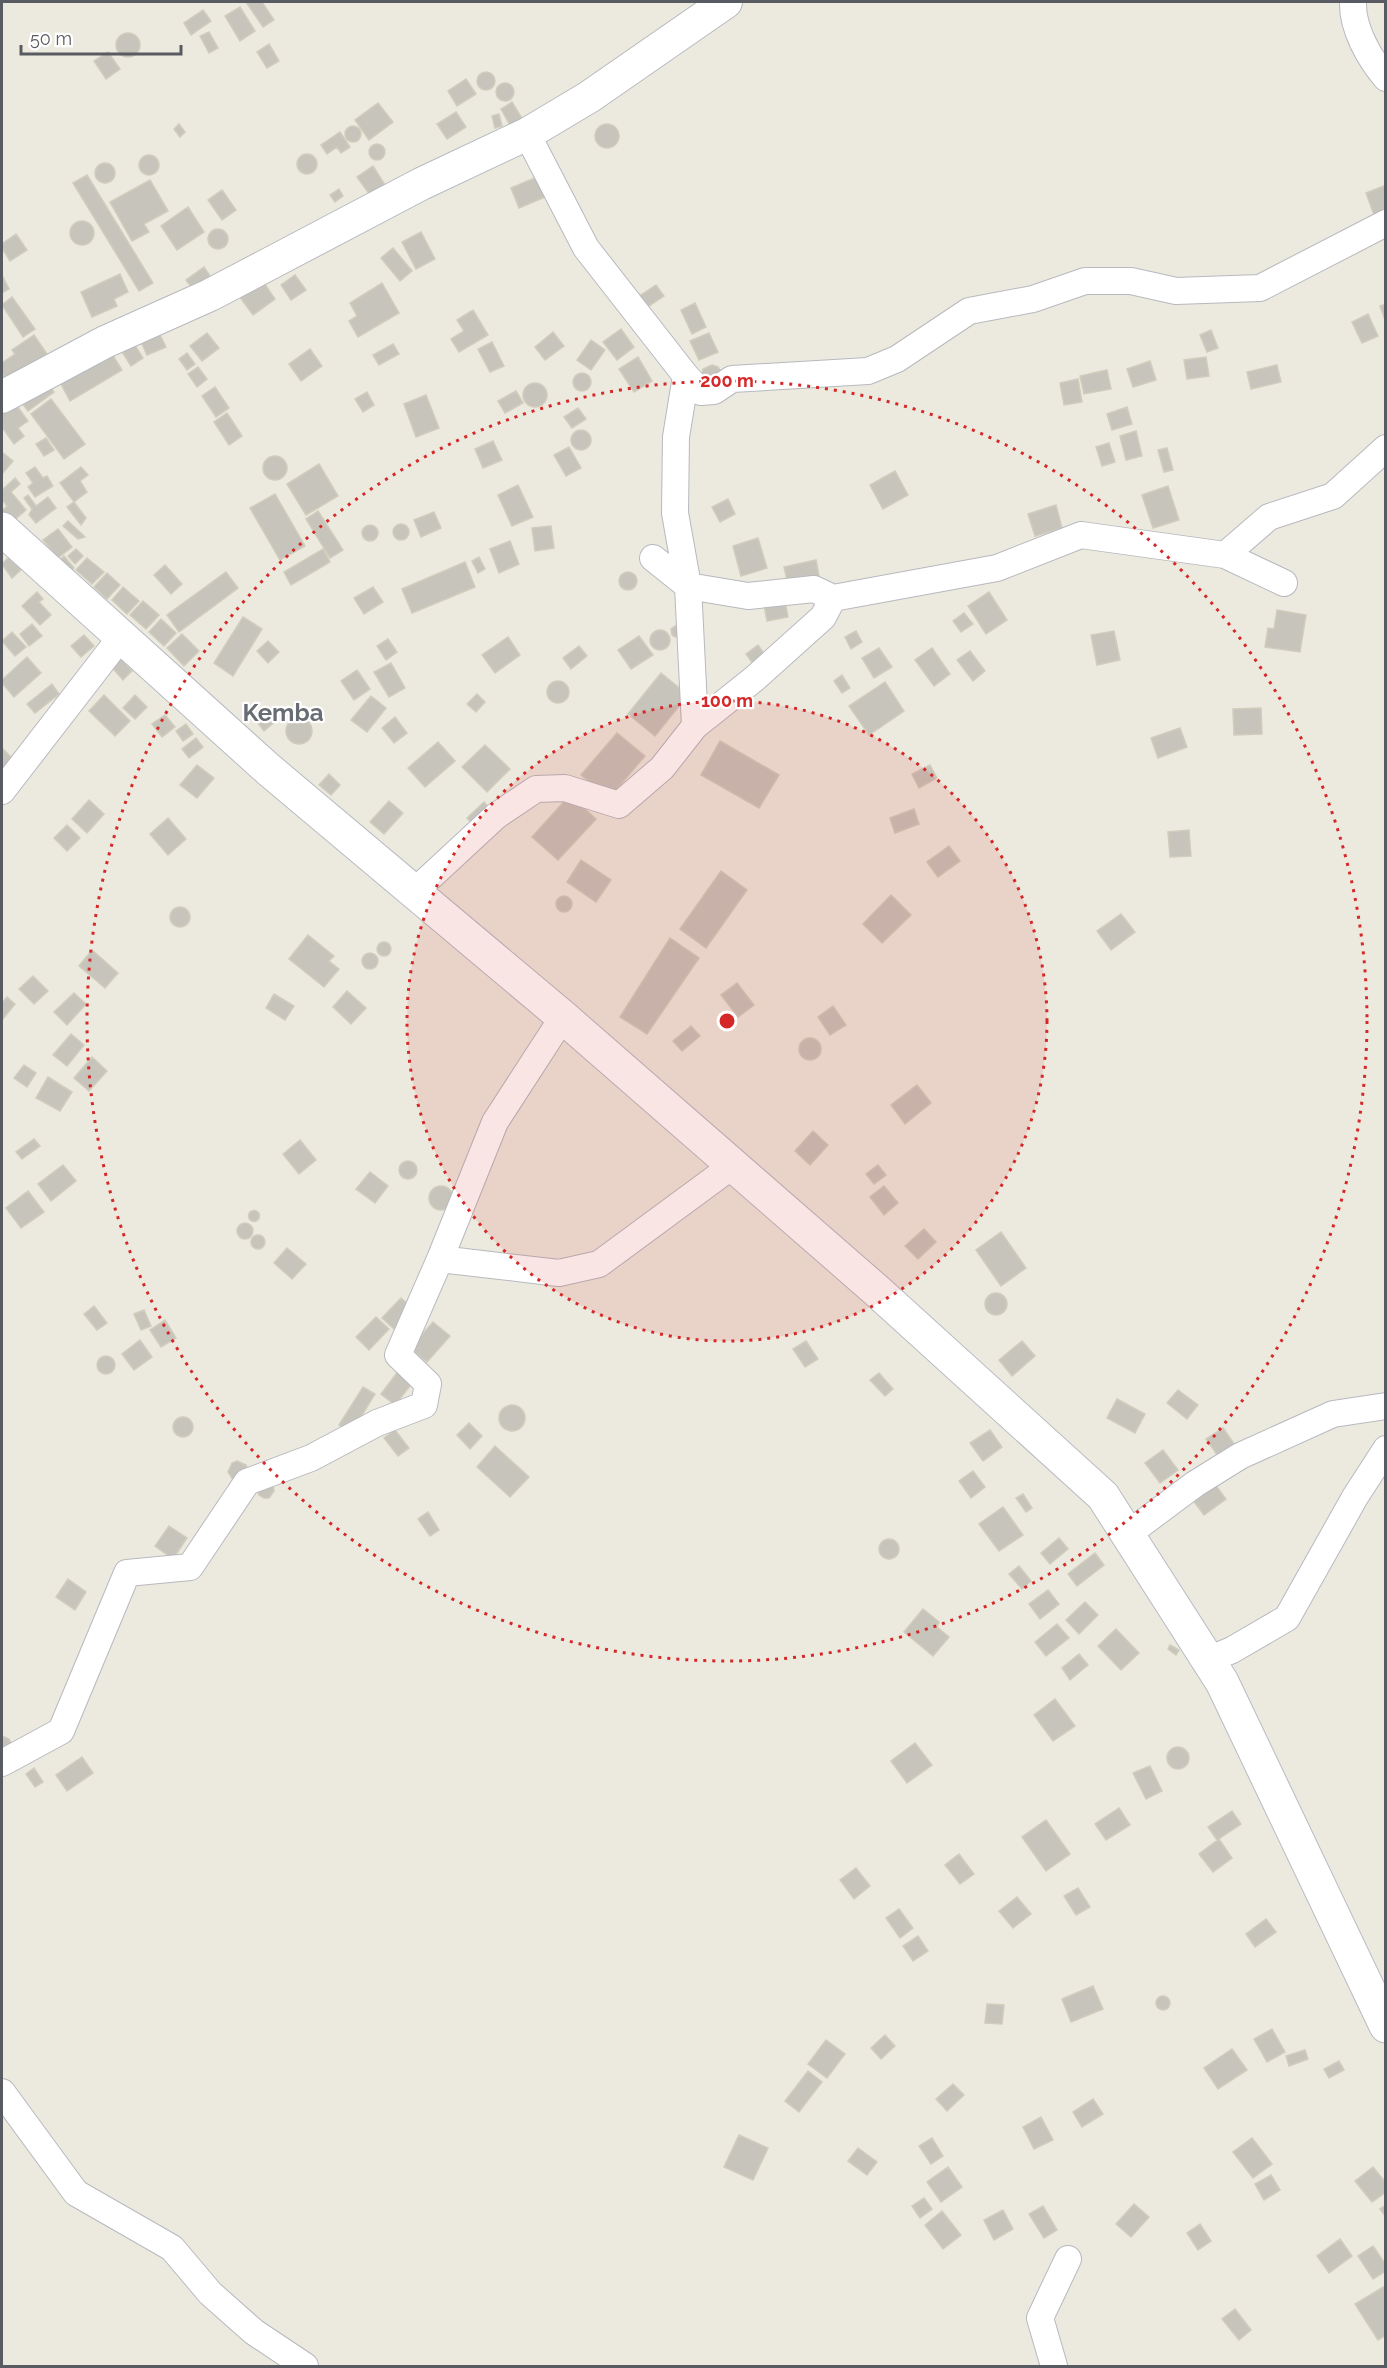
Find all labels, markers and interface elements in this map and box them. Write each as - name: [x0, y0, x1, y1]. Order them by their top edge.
- scale bar: [21, 18, 182, 56]
- text: 50 m: [30, 28, 72, 49]
- text: 200 m: [700, 370, 754, 391]
- text: 100 m: [701, 690, 753, 711]
- district label: Kemba: [243, 698, 324, 727]
- centre of rings: [717, 1011, 737, 1031]

